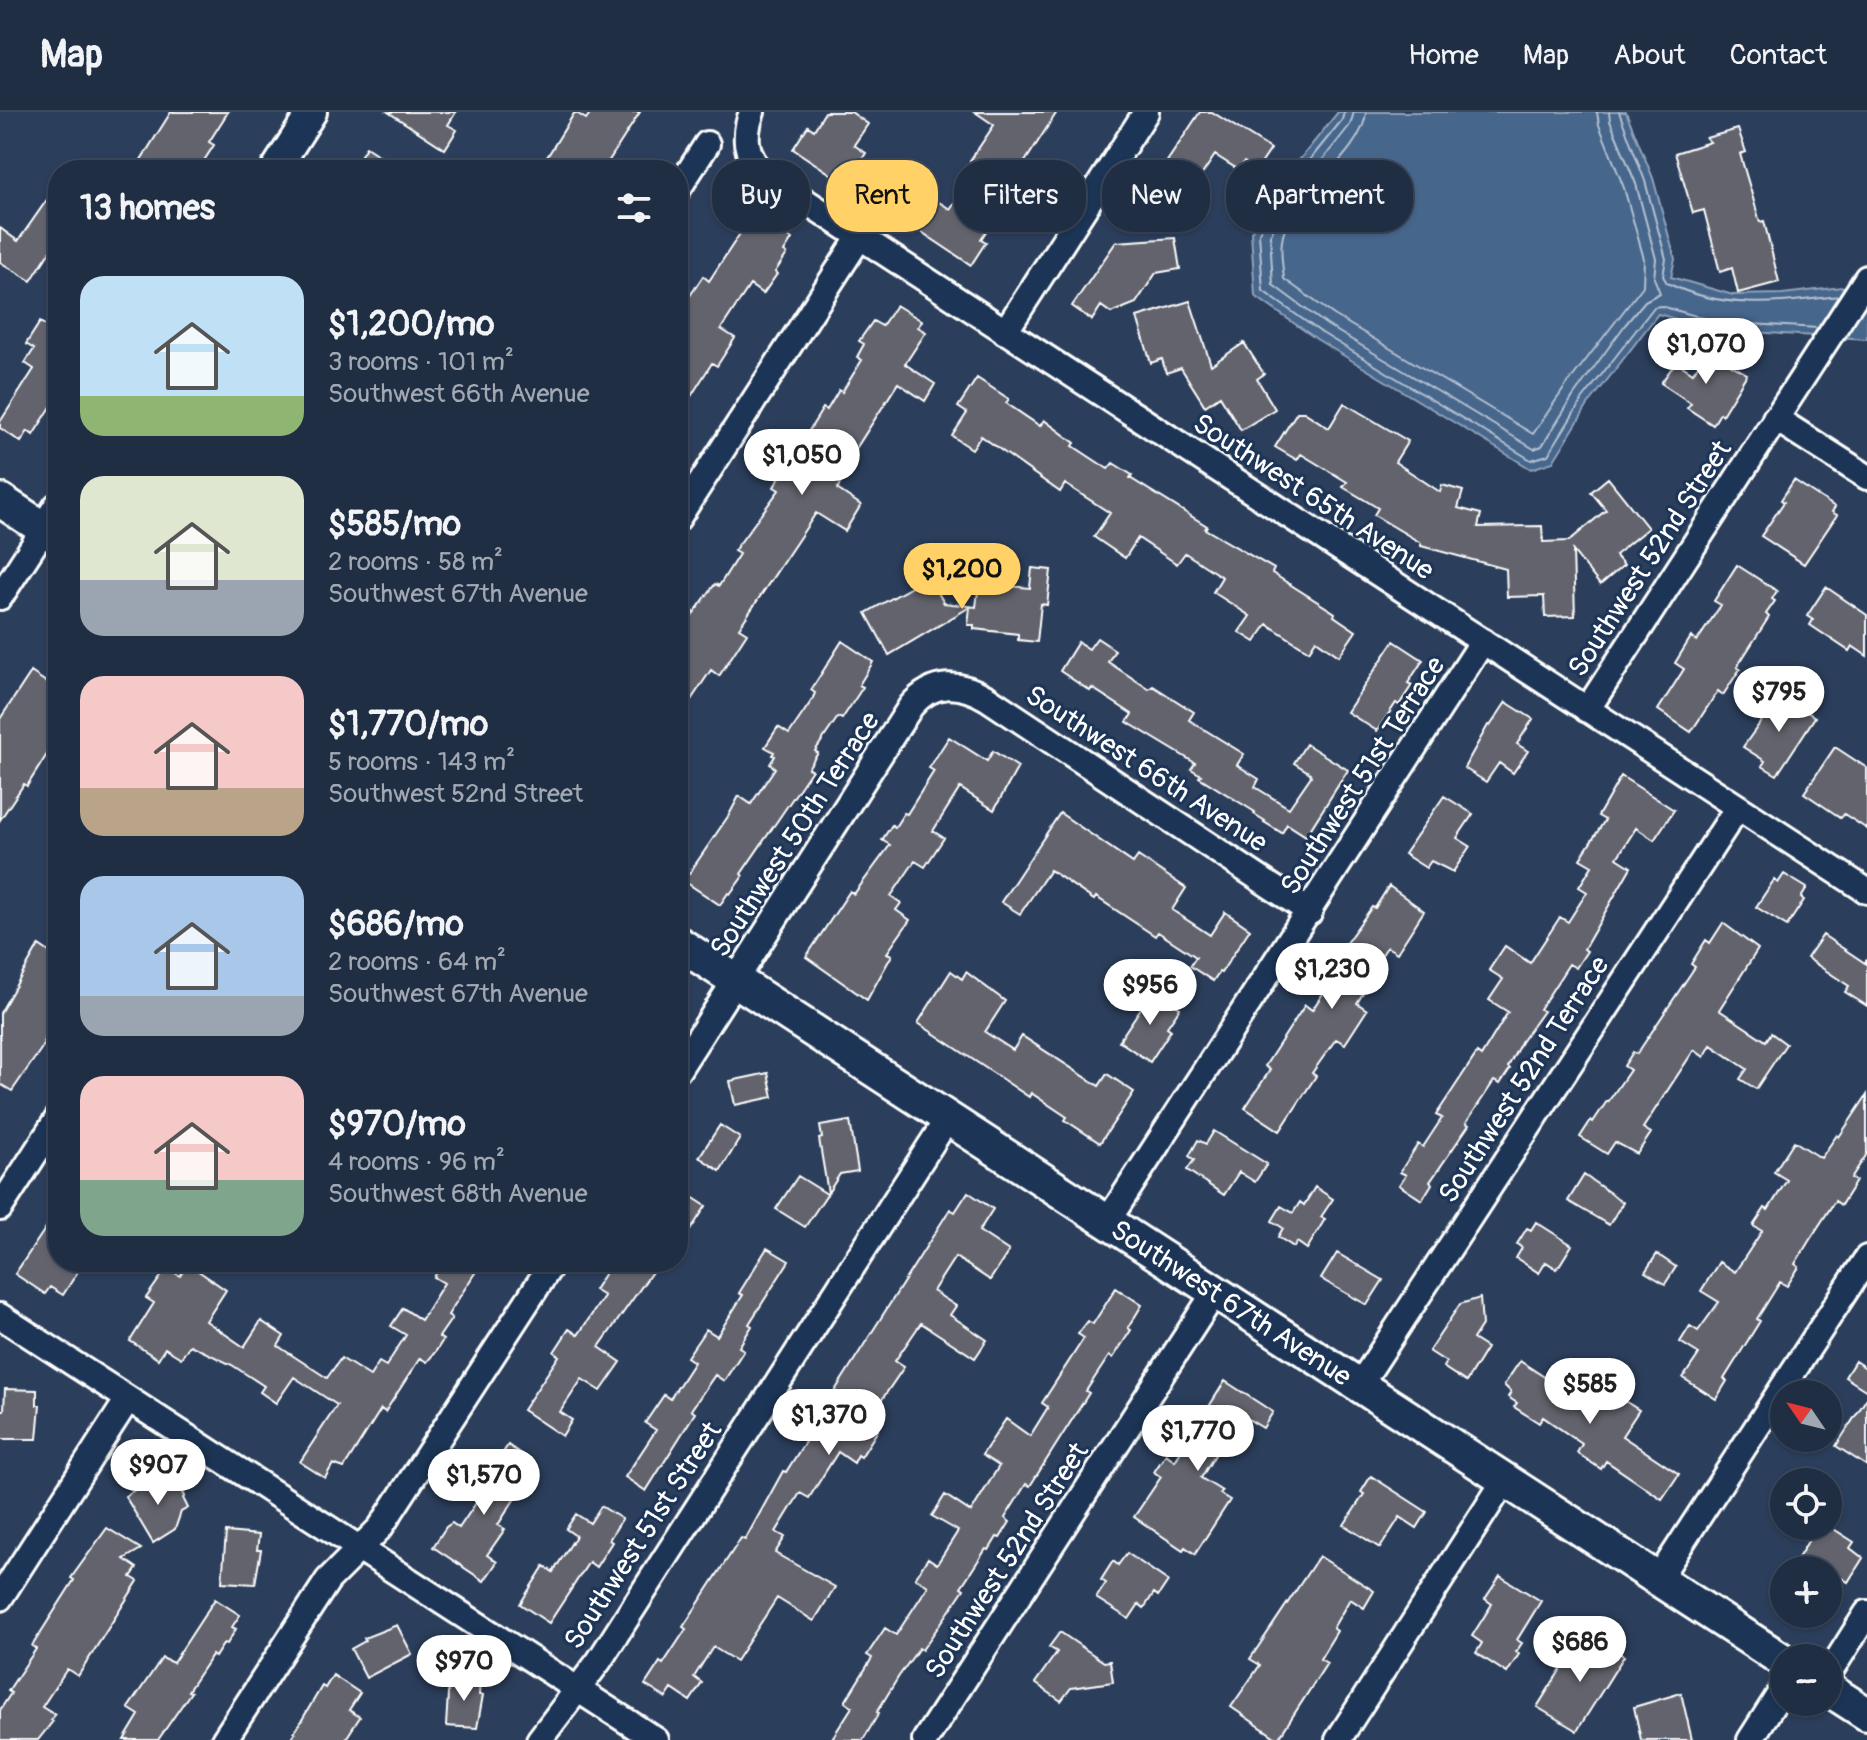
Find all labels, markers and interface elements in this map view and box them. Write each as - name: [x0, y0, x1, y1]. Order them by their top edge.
- text: Map: [40, 31, 103, 79]
- text: Home: [1408, 38, 1479, 73]
- text: Map: [1523, 38, 1569, 73]
- text: About: [1613, 38, 1686, 73]
- text: Contact: [1730, 38, 1827, 73]
- chip: Buy: [712, 160, 810, 232]
- chip: Rent: [826, 160, 938, 232]
- chip: Filters: [954, 160, 1086, 232]
- chip: New: [1102, 160, 1210, 232]
- chip: Apartment: [1226, 160, 1413, 232]
- icon: filters: [612, 186, 656, 230]
- text: 13 homes: [80, 187, 215, 230]
- text: $1,200/mo: [328, 303, 494, 346]
- icon: home: [144, 308, 240, 404]
- pin: $1,070: [1641, 318, 1771, 386]
- text: $1,070: [1666, 328, 1746, 360]
- text: 3 rooms · 101 m²: [328, 346, 514, 378]
- text: Southwest 66th Avenue: [328, 378, 589, 410]
- street label: Southwest 65th Avenue: [1186, 406, 1440, 588]
- pin: $1,050: [737, 429, 867, 497]
- street label: Southwest 52nd Street: [1561, 433, 1740, 684]
- text: $1,050: [762, 439, 842, 471]
- text: $585/mo: [328, 503, 461, 546]
- icon: home: [144, 508, 240, 604]
- pin: $1,200: [897, 543, 1027, 611]
- text: 2 rooms · 58 m²: [328, 546, 503, 578]
- text: $1,200: [922, 553, 1002, 585]
- text: Southwest 67th Avenue: [328, 578, 588, 610]
- street label: Southwest 51st Terrace: [1273, 650, 1454, 902]
- pin: $795: [1732, 666, 1826, 734]
- text: $795: [1751, 676, 1807, 708]
- street label: Southwest 66th Avenue: [1019, 678, 1274, 861]
- text: $1,770/mo: [328, 703, 488, 746]
- street label: Southwest 50th Terrace: [703, 705, 888, 964]
- icon: home: [144, 708, 240, 804]
- text: 5 rooms · 143 m²: [328, 746, 515, 778]
- text: Southwest 52nd Street: [328, 778, 583, 810]
- text: $686/mo: [328, 903, 464, 946]
- icon: home: [144, 908, 240, 1004]
- pin: $1,230: [1267, 943, 1397, 1011]
- text: 2 rooms · 64 m²: [328, 946, 506, 978]
- street label: Southwest 52nd Terrace: [1431, 950, 1617, 1210]
- text: $1,230: [1294, 953, 1370, 985]
- pin: $956: [1103, 959, 1197, 1027]
- text: $956: [1122, 969, 1178, 1001]
- text: Southwest 67th Avenue: [328, 978, 588, 1010]
- text: $970/mo: [328, 1103, 466, 1146]
- icon: home: [144, 1108, 240, 1204]
- text: 4 rooms · 96 m²: [328, 1146, 505, 1178]
- text: Southwest 68th Avenue: [328, 1178, 587, 1210]
- street label: Southwest 67th Avenue: [1104, 1213, 1358, 1395]
- pin: $585: [1543, 1358, 1637, 1426]
- text: $585: [1562, 1368, 1618, 1400]
- north arrow: [1770, 1380, 1842, 1452]
- map controls: [1770, 1380, 1842, 1716]
- pin: $1,370: [764, 1389, 894, 1457]
- text: $1,370: [791, 1399, 867, 1431]
- pin: $1,770: [1133, 1405, 1263, 1473]
- street label: Southwest 51st Street: [557, 1415, 730, 1656]
- text: $1,770: [1160, 1415, 1236, 1447]
- street label: Southwest 52nd Street: [918, 1435, 1097, 1686]
- pin: $907: [111, 1439, 205, 1507]
- text: $907: [129, 1449, 188, 1481]
- pin: $1,570: [419, 1449, 549, 1517]
- text: $1,570: [446, 1459, 522, 1491]
- button: locate: [1770, 1468, 1842, 1540]
- button: +: [1770, 1556, 1842, 1628]
- pin: $686: [1533, 1616, 1627, 1684]
- text: $686: [1551, 1626, 1609, 1658]
- pin: $970: [417, 1635, 511, 1703]
- button: −: [1770, 1644, 1842, 1716]
- text: $970: [435, 1645, 494, 1677]

